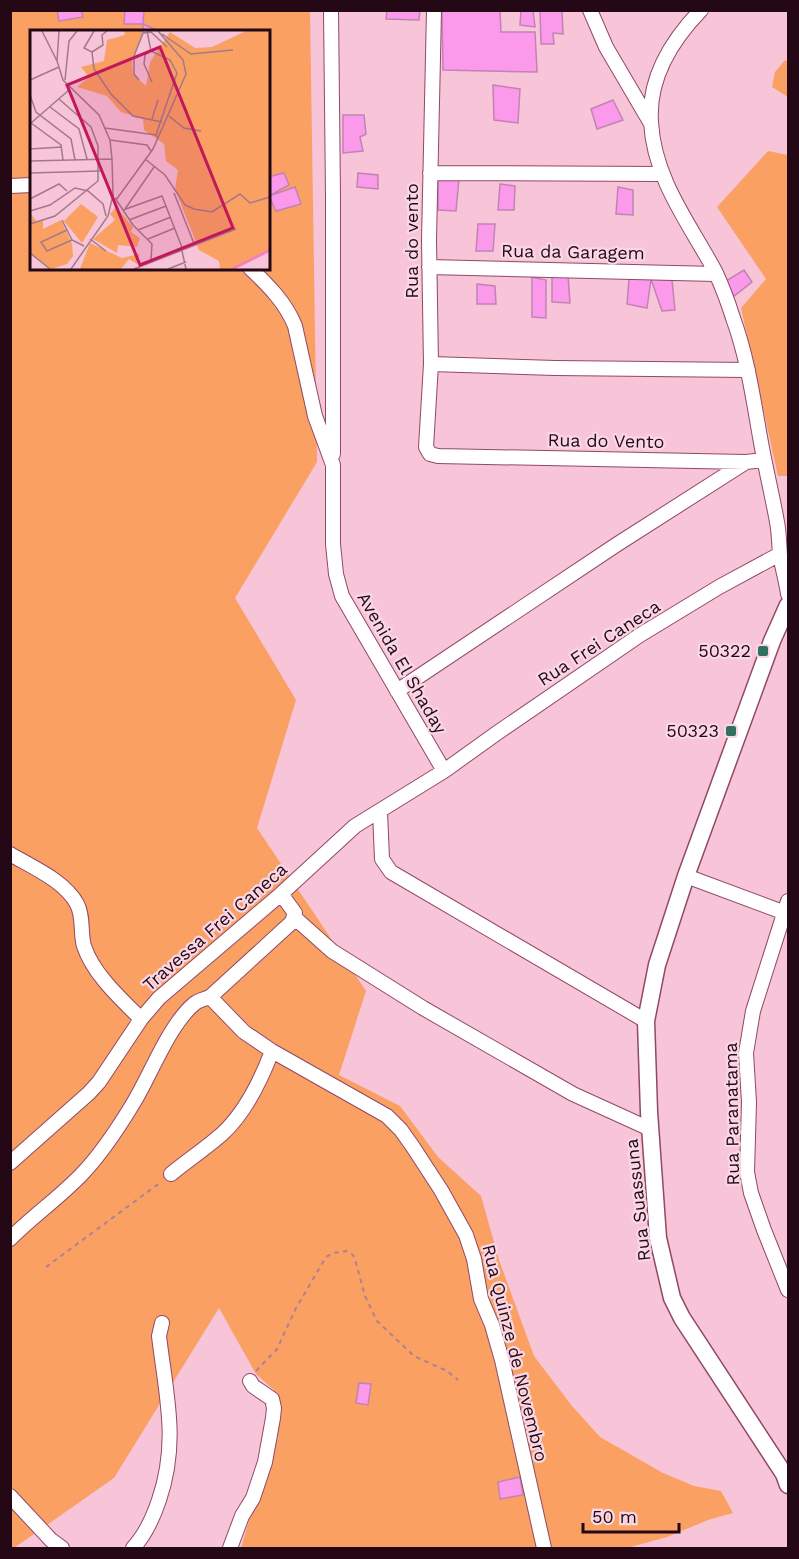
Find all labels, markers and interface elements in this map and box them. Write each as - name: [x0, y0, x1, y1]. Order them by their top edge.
- inset map: [30, 30, 270, 270]
- street label: Rua do vento: [401, 183, 422, 299]
- street label: Rua da Garagem: [501, 240, 645, 263]
- street label: Rua do Vento: [547, 429, 665, 452]
- street label: Avenida El Shaday: [353, 588, 452, 738]
- street label: Rua Frei Caneca: [534, 595, 664, 690]
- place label: 50322: [698, 640, 751, 661]
- marker: 50322: [756, 644, 770, 658]
- place label: 50323: [666, 720, 719, 741]
- marker: 50323: [724, 724, 738, 738]
- street label: Travessa Frei Caneca: [138, 858, 291, 995]
- street label: Rua Paranatama: [720, 1042, 743, 1186]
- street label: Rua Suassuna: [621, 1138, 654, 1262]
- street label: Rua Quinze de Novembro: [478, 1242, 553, 1464]
- scale bar: [583, 1496, 679, 1534]
- text: 50 m: [592, 1506, 637, 1527]

